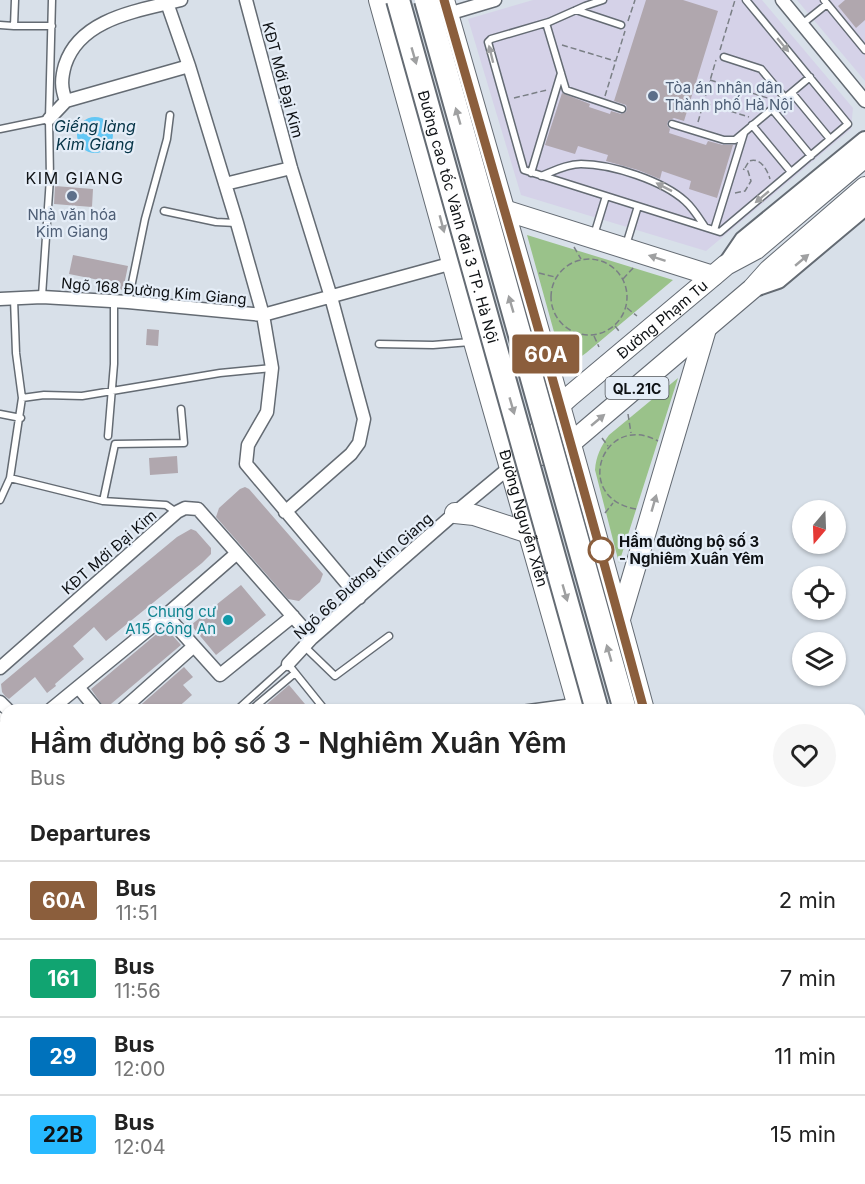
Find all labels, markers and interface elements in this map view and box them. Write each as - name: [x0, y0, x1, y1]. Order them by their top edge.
- street label: KĐT Mới Đại Kim: [258, 20, 308, 140]
- one-way arrow: [776, 37, 789, 52]
- one-way arrow: [485, 45, 495, 63]
- one-way arrow: [409, 47, 419, 65]
- place label: Tòa án nhân dân Thành phố Hà Nội: [665, 78, 793, 114]
- street label: Đường cao tốc Vành đai 3 TP. Hà Nội: [414, 88, 503, 345]
- marker: Tòa án nhân dân Thành phố Hà Nội: [646, 89, 660, 103]
- one-way arrow: [453, 107, 462, 125]
- water label: Giếng làng Kim Giang: [54, 116, 136, 154]
- district label: KIM GIANG: [26, 168, 124, 188]
- one-way arrow: [655, 183, 673, 193]
- marker: Nhà văn hóa Kim Giang: [65, 189, 79, 203]
- one-way arrow: [755, 190, 770, 203]
- place label: Nhà văn hóa Kim Giang: [27, 205, 117, 241]
- one-way arrow: [438, 215, 447, 233]
- one-way arrow: [648, 253, 666, 262]
- one-way arrow: [794, 254, 809, 267]
- street label: Ngõ 168 Đường Kim Giang: [60, 273, 248, 309]
- street label: Đường Phạm Tu: [613, 275, 711, 362]
- one-way arrow: [506, 295, 515, 313]
- line badge: 60A: [512, 334, 580, 374]
- text: 60A: [524, 342, 568, 367]
- road number: QL.21C: [606, 377, 668, 399]
- one-way arrow: [508, 397, 517, 415]
- one-way arrow: [590, 414, 606, 427]
- street label: Đường Nguyễn Xiển: [496, 447, 553, 589]
- one-way arrow: [650, 494, 659, 512]
- north arrow: [792, 500, 846, 554]
- map controls: [792, 500, 846, 686]
- street label: KĐT Mới Đại Kim: [58, 506, 160, 598]
- street label: Ngõ 66 Đường Kim Giang: [290, 509, 436, 643]
- place label: Hầm đường bộ số 3 - Nghiêm Xuân Yêm: [619, 532, 764, 568]
- marker: Hầm đường bộ số 3 - Nghiêm Xuân Yêm: [588, 537, 614, 563]
- button: locate: [792, 566, 846, 620]
- one-way arrow: [561, 585, 570, 603]
- place label: Chung cư A15 Công An: [125, 602, 216, 638]
- marker: Chung cư A15 Công An: [221, 613, 235, 627]
- button: layers: [792, 632, 846, 686]
- one-way arrow: [604, 644, 614, 662]
- button: heart: [773, 724, 836, 787]
- text: Hầm đường bộ số 3 - Nghiêm Xuân Yêm: [30, 726, 567, 760]
- text: Bus: [30, 766, 65, 790]
- text: Departures: [30, 820, 151, 846]
- text: Bus: [115, 875, 156, 901]
- text: 2 min: [779, 887, 836, 913]
- text: 60A: [42, 888, 85, 913]
- text: 11:51: [115, 901, 158, 925]
- text: Bus: [114, 953, 155, 979]
- text: 7 min: [780, 965, 836, 991]
- text: 161: [47, 966, 79, 991]
- text: 11:56: [114, 979, 161, 1003]
- text: Bus: [114, 1031, 155, 1057]
- text: 11 min: [774, 1043, 836, 1069]
- text: 29: [50, 1044, 76, 1069]
- text: 12:00: [114, 1057, 165, 1081]
- text: Bus: [114, 1109, 155, 1135]
- text: 15 min: [770, 1121, 836, 1147]
- text: 22B: [43, 1122, 83, 1147]
- text: 12:04: [114, 1135, 166, 1159]

